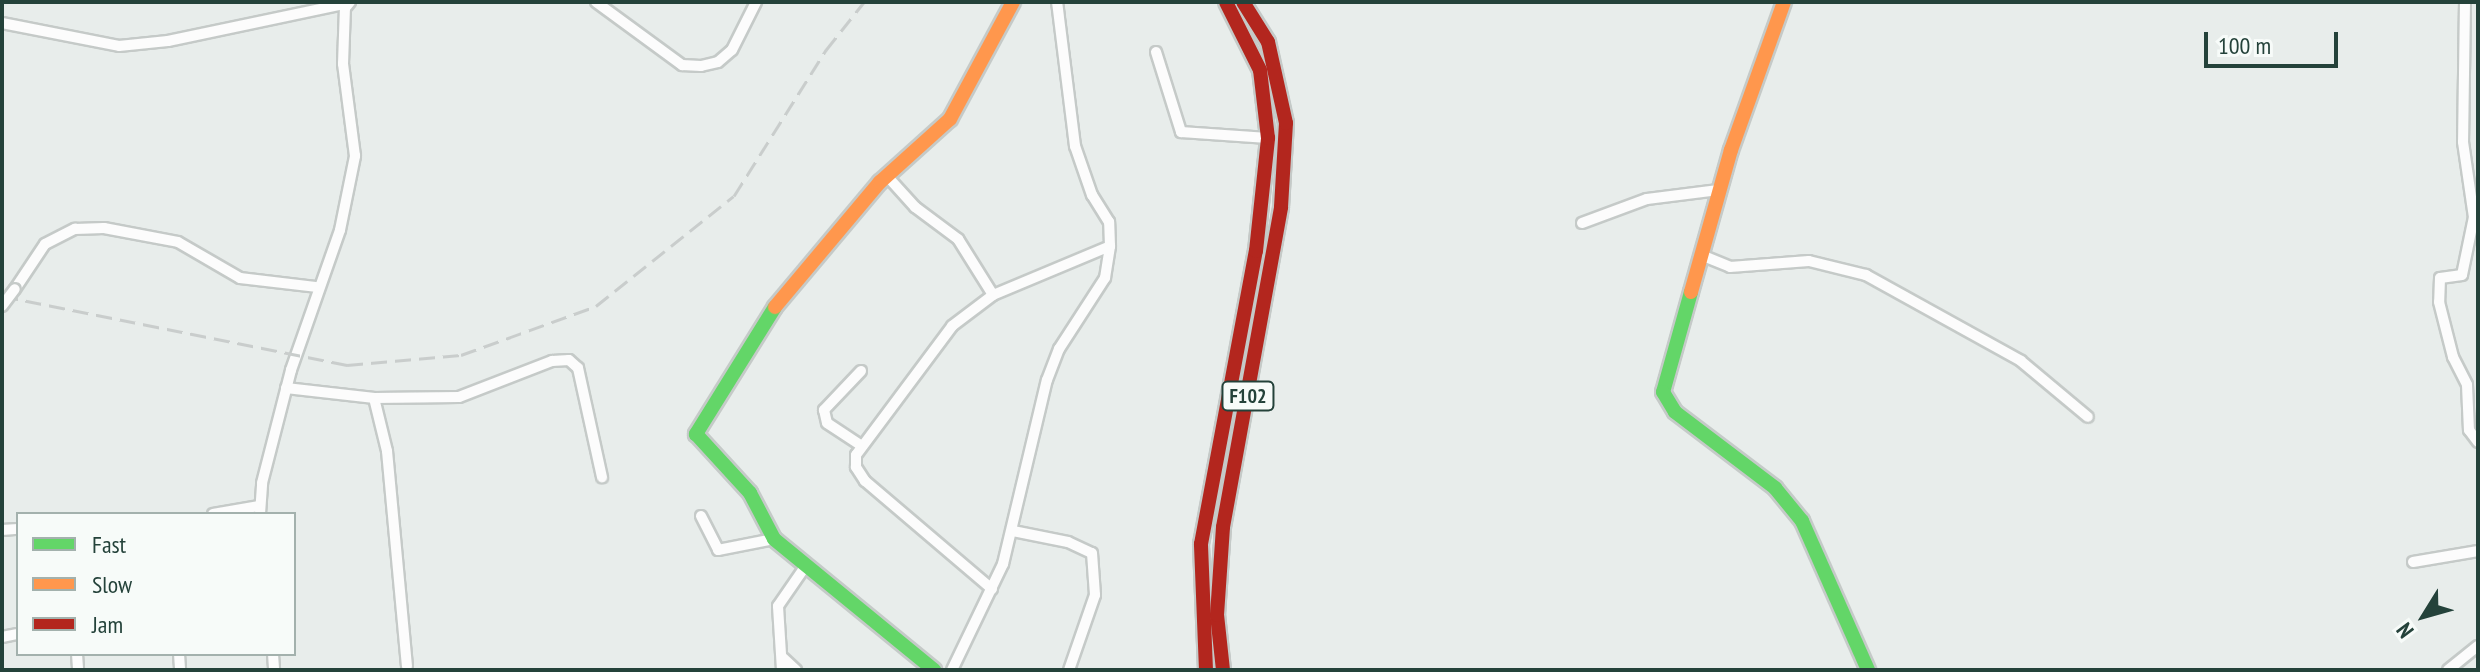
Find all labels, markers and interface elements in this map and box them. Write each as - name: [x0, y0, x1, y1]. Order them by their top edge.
- scale bar: [2208, 16, 2342, 66]
- text: 100 m: [2218, 30, 2271, 61]
- road number: F102: [1220, 380, 1276, 412]
- legend: [16, 512, 296, 656]
- text: Fast: [92, 529, 126, 560]
- text: Slow: [92, 569, 132, 600]
- north arrow: [2384, 576, 2464, 656]
- text: Jam: [92, 609, 123, 640]
- text: N: [2390, 617, 2420, 644]

